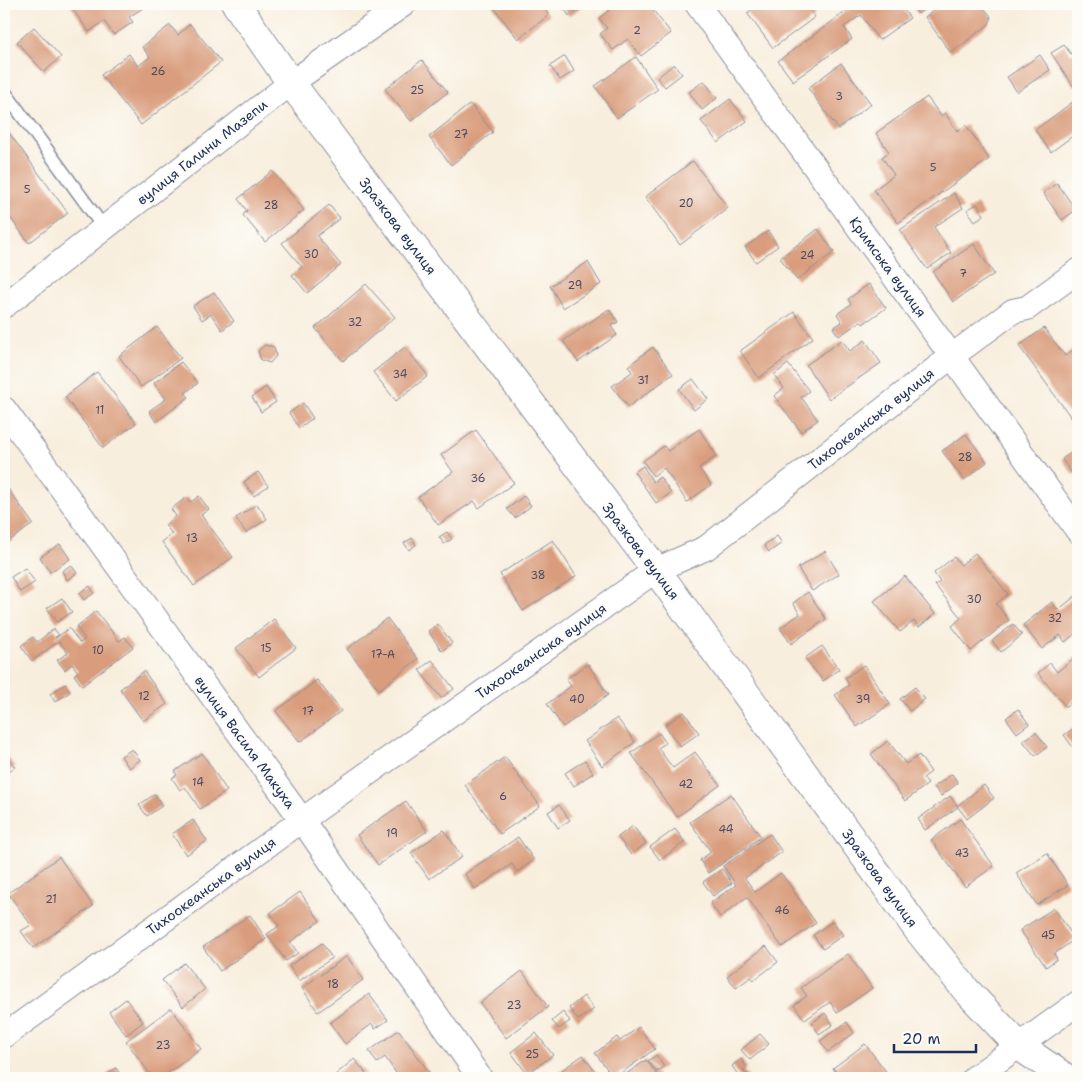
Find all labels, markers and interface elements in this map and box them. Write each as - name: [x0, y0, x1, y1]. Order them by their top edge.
- house number: 2: [633, 23, 641, 38]
- house number: 26: [151, 64, 165, 79]
- house number: 25: [410, 83, 424, 98]
- house number: 3: [835, 89, 843, 104]
- street label: вулиця Галини Мазепи: [133, 95, 271, 209]
- house number: 27: [454, 127, 469, 142]
- house number: 5: [930, 160, 937, 175]
- street label: Зразкова вулиця: [356, 174, 440, 278]
- house number: 5: [24, 182, 31, 197]
- house number: 20: [678, 196, 694, 211]
- house number: 28: [263, 198, 279, 213]
- street label: Кримська вулиця: [846, 213, 930, 321]
- house number: 30: [303, 247, 319, 262]
- house number: 24: [800, 248, 815, 263]
- house number: 7: [959, 266, 967, 281]
- house number: 29: [568, 278, 582, 293]
- house number: 32: [348, 315, 362, 330]
- street label: Тихоокеанська вулиця: [804, 364, 938, 474]
- house number: 34: [393, 367, 408, 382]
- house number: 31: [637, 373, 649, 388]
- house number: 11: [96, 403, 104, 418]
- house number: 28: [957, 450, 973, 465]
- house number: 36: [470, 471, 486, 486]
- street label: Зразкова вулиця: [599, 499, 683, 603]
- house number: 13: [186, 531, 198, 546]
- house number: 38: [530, 568, 546, 583]
- house number: 30: [966, 592, 982, 607]
- street label: Тихоокеанська вулиця: [472, 599, 610, 703]
- house number: 32: [1048, 611, 1062, 626]
- house number: 15: [260, 641, 272, 656]
- house number: 10: [92, 643, 104, 658]
- house number: 17-А: [371, 647, 395, 662]
- street label: вулиця Василя Макуха: [191, 672, 300, 812]
- house number: 12: [138, 689, 150, 704]
- house number: 40: [569, 692, 585, 707]
- house number: 39: [856, 692, 870, 707]
- house number: 17: [302, 704, 314, 719]
- house number: 14: [192, 775, 204, 790]
- house number: 42: [679, 777, 693, 792]
- house number: 6: [499, 789, 507, 804]
- house number: 44: [718, 822, 734, 837]
- street label: Зразкова вулиця: [838, 825, 922, 931]
- house number: 19: [386, 826, 398, 841]
- street label: Тихоокеанська вулиця: [143, 833, 279, 939]
- house number: 43: [955, 846, 969, 861]
- house number: 21: [45, 892, 57, 907]
- house number: 46: [774, 903, 790, 918]
- house number: 45: [1041, 928, 1055, 943]
- house number: 18: [327, 977, 339, 992]
- house number: 23: [507, 998, 521, 1013]
- scale bar: [894, 1022, 977, 1054]
- text: 20 m: [902, 1029, 941, 1049]
- house number: 23: [156, 1038, 170, 1053]
- house number: 25: [525, 1047, 539, 1062]

